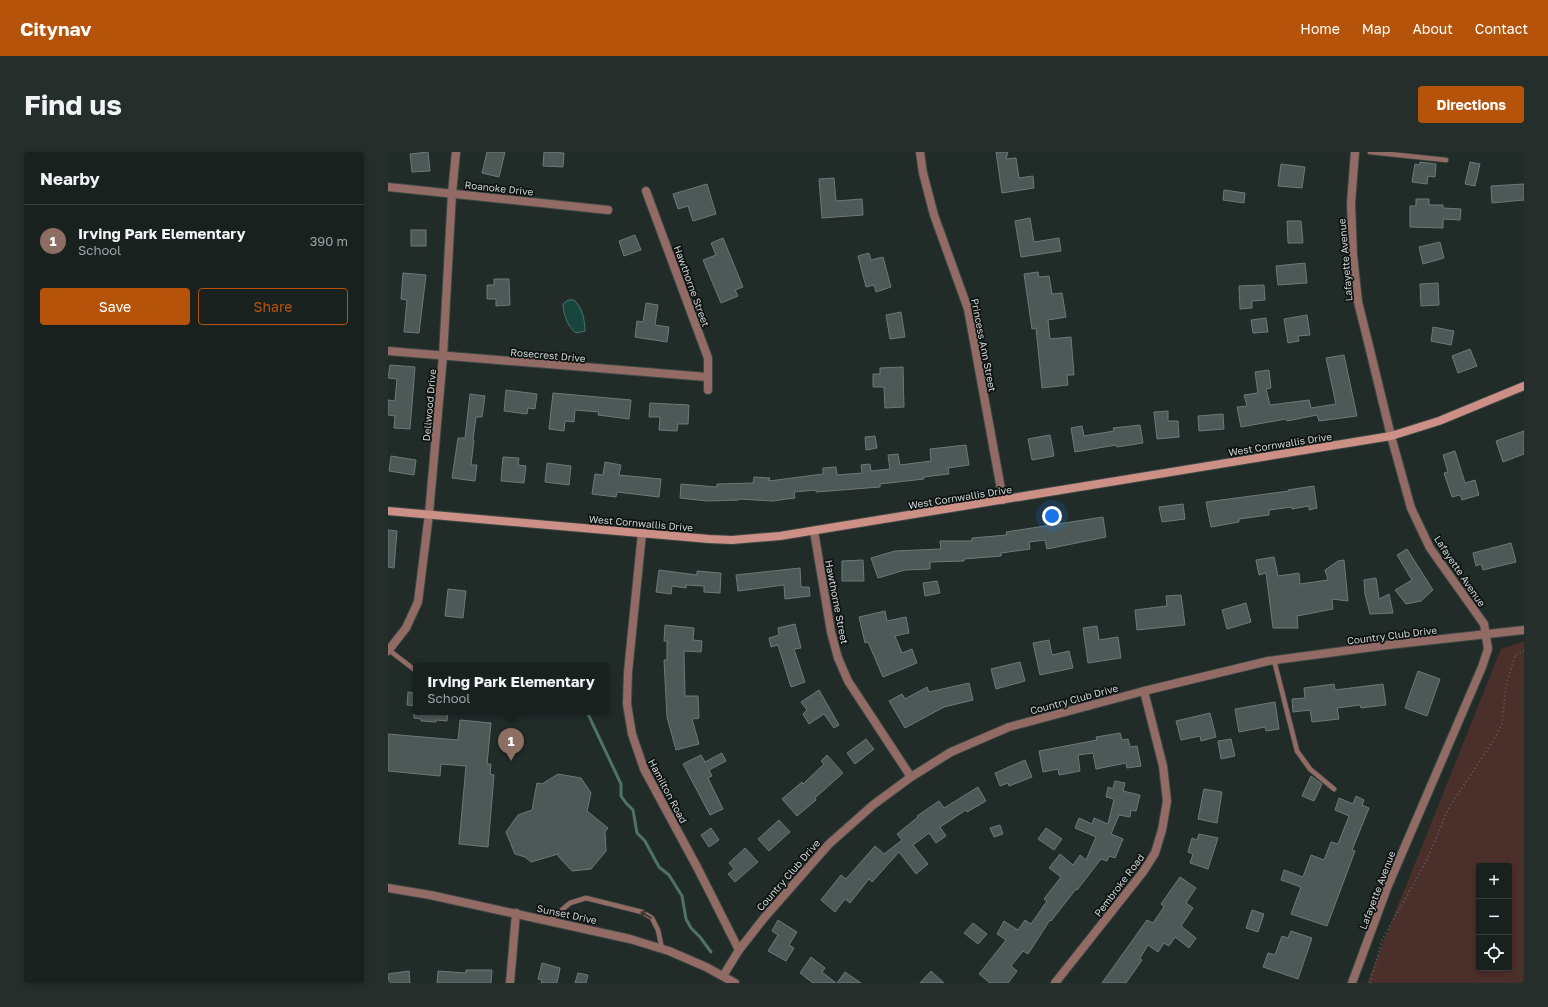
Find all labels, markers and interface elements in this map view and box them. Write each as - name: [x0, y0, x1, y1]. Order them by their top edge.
- text: Citynav: [20, 17, 92, 40]
- text: Home: [1300, 20, 1340, 37]
- text: Map: [1362, 20, 1390, 37]
- text: About: [1412, 20, 1453, 37]
- text: Contact: [1475, 20, 1528, 37]
- button: Directions: [1418, 86, 1524, 123]
- text: Find us: [24, 88, 122, 121]
- text: Nearby: [40, 168, 100, 189]
- street label: Roanoke Drive: [464, 178, 534, 198]
- street label: Lafayette Avenue: [1335, 218, 1355, 302]
- text: Irving Park Elementary: [78, 224, 245, 242]
- text: 1: [50, 233, 56, 249]
- text: 390 m: [310, 233, 348, 249]
- text: School: [78, 242, 121, 258]
- street label: Hawthorne Street: [672, 244, 712, 328]
- button: Save: [40, 288, 190, 325]
- button: Share: [198, 288, 348, 325]
- street label: Princess Ann Street: [969, 297, 999, 393]
- street label: Rosecrest Drive: [510, 346, 586, 364]
- street label: Dellwood Drive: [420, 368, 438, 442]
- street label: West Cornwallis Drive: [1227, 430, 1333, 458]
- street label: West Cornwallis Drive: [907, 483, 1013, 511]
- your location: [1042, 506, 1062, 526]
- street label: West Cornwallis Drive: [588, 512, 694, 534]
- street label: Lafayette Avenue: [1432, 533, 1488, 609]
- street label: Hawthorne Street: [823, 559, 851, 645]
- street label: Country Club Drive: [1346, 623, 1438, 646]
- popup: [413, 663, 609, 715]
- text: Irving Park Elementary: [427, 672, 595, 690]
- street label: Country Club Drive: [1029, 681, 1120, 717]
- text: School: [427, 690, 470, 706]
- pin: 1: [498, 728, 524, 761]
- street label: Hamilton Road: [646, 757, 690, 825]
- street label: Country Club Drive: [754, 837, 822, 913]
- street label: Lafayette Avenue: [1357, 849, 1398, 931]
- street label: Pembroke Road: [1092, 851, 1146, 919]
- map controls: [1476, 863, 1512, 971]
- button: +: [1476, 863, 1512, 899]
- button: −: [1476, 899, 1512, 935]
- street label: Sunset Drive: [536, 902, 598, 926]
- one-way arrow: [640, 911, 652, 919]
- button: locate: [1476, 935, 1512, 971]

